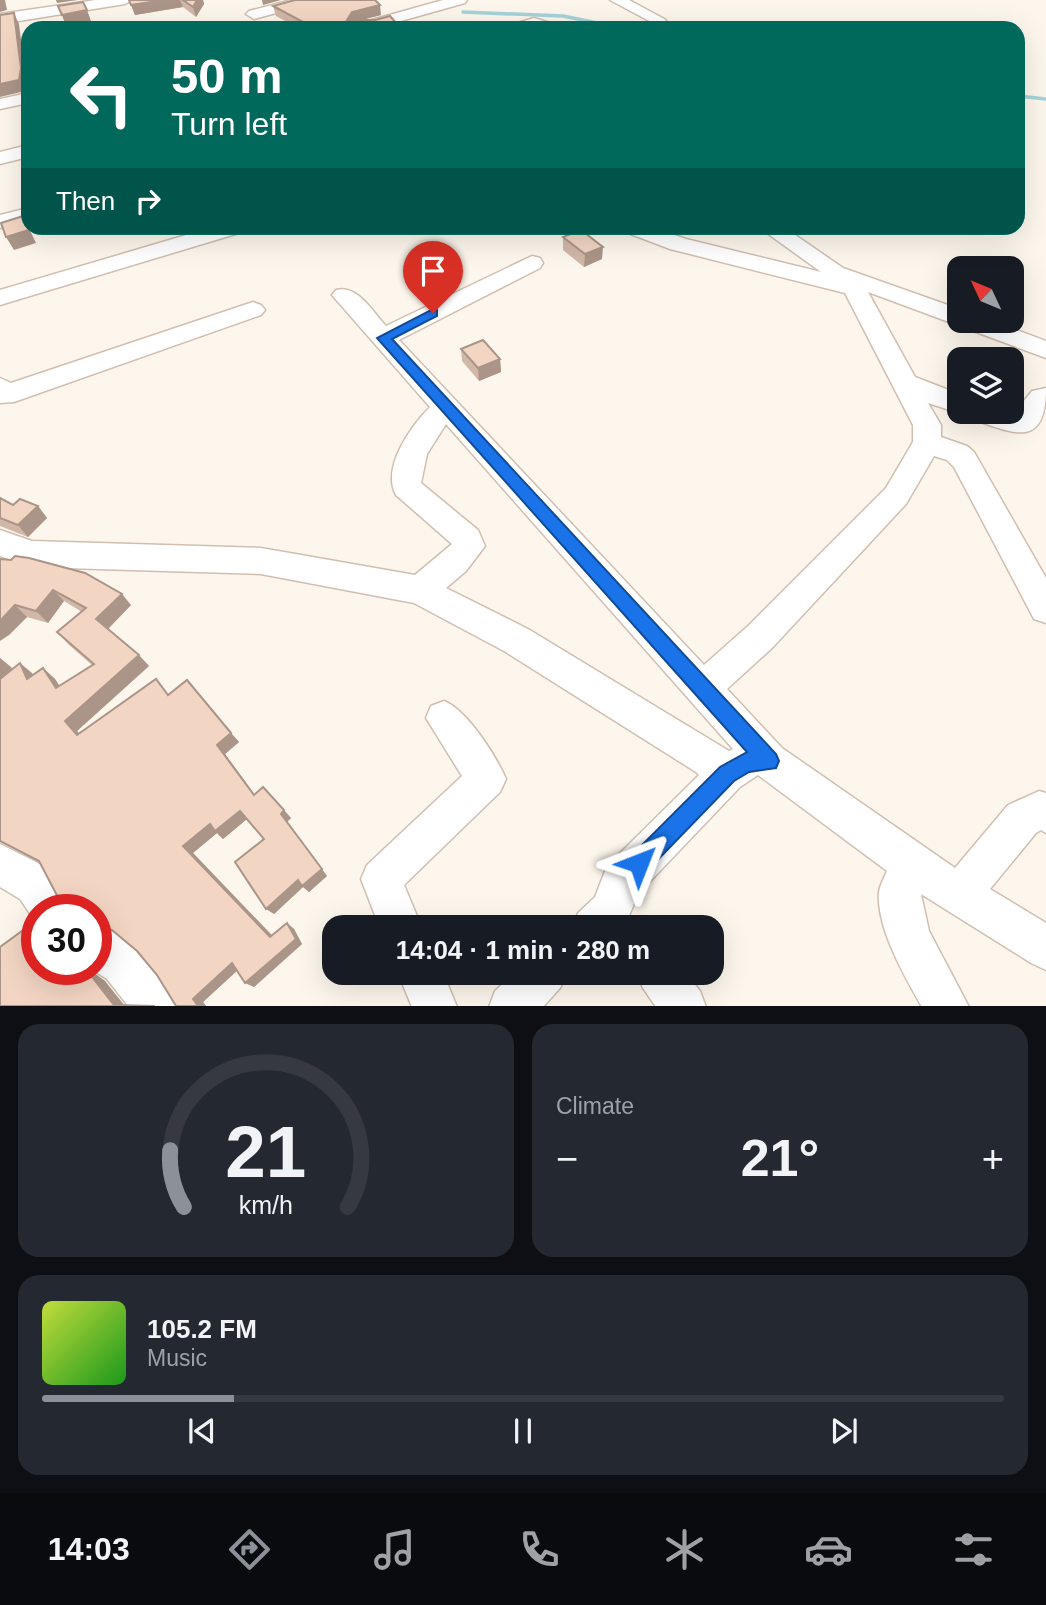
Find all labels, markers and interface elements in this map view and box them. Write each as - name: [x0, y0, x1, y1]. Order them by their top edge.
- icon: left: [56, 49, 147, 140]
- text: 50 m: [171, 49, 283, 103]
- text: Turn left: [171, 106, 287, 142]
- icon: right: [129, 182, 167, 220]
- text: Then: [56, 186, 115, 216]
- pin: [403, 241, 463, 313]
- icon: arrive: [414, 252, 452, 290]
- north arrow: [947, 256, 1024, 332]
- map controls: [947, 256, 1024, 424]
- button: layers: [947, 347, 1024, 424]
- position arrow: [602, 826, 676, 900]
- speed limit sign: 30: [21, 894, 112, 985]
- text: 14:04 · 1 min · 280 m: [396, 935, 650, 965]
- text: Climate: [556, 1093, 634, 1119]
- text: 21: [226, 1111, 306, 1192]
- text: 21°: [741, 1129, 819, 1187]
- text: −: [556, 1138, 578, 1180]
- text: +: [982, 1138, 1004, 1180]
- text: km/h: [239, 1190, 293, 1218]
- text: 105.2 FM: [147, 1314, 257, 1344]
- text: Music: [147, 1345, 207, 1371]
- icon: previous: [183, 1412, 221, 1450]
- icon: pause: [504, 1412, 542, 1450]
- icon: next: [825, 1412, 863, 1450]
- icon: directions: [225, 1525, 274, 1574]
- icon: music: [370, 1525, 419, 1574]
- icon: phone: [515, 1525, 564, 1574]
- icon: climate: [660, 1525, 709, 1574]
- icon: car: [804, 1525, 853, 1574]
- icon: filters: [949, 1525, 998, 1574]
- text: 14:03: [48, 1531, 130, 1567]

